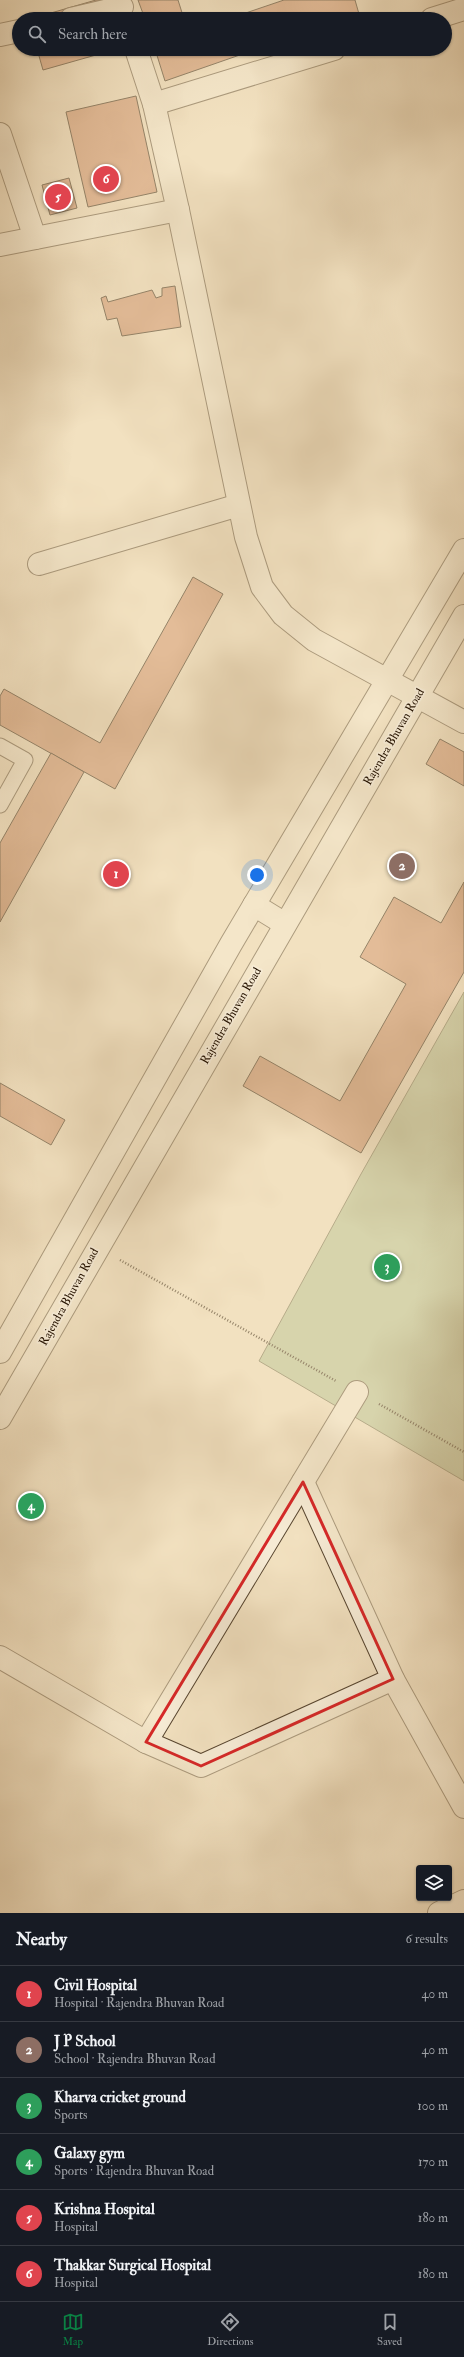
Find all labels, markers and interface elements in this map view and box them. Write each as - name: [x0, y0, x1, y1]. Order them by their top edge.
- search box: [12, 12, 452, 56]
- icon: search: [26, 23, 48, 45]
- text: Search here: [58, 25, 127, 44]
- pin: 6: [93, 164, 119, 194]
- pin: 5: [45, 182, 71, 212]
- street label: Rajendra Bhuvan Road: [360, 686, 428, 788]
- pin: 2: [389, 851, 415, 881]
- pin: 1: [103, 859, 129, 889]
- your location: [247, 865, 267, 885]
- street label: Rajendra Bhuvan Road: [197, 965, 265, 1067]
- street label: Rajendra Bhuvan Road: [36, 1245, 102, 1348]
- pin: 3: [374, 1252, 400, 1282]
- pin: 4: [18, 1491, 44, 1521]
- map controls: [416, 1865, 452, 1901]
- button: layers: [416, 1865, 452, 1901]
- text: Nearby: [16, 1929, 67, 1950]
- text: 6 results: [405, 1931, 448, 1947]
- text: Civil Hospital: [54, 1976, 137, 1995]
- text: 1: [27, 1986, 31, 2002]
- text: 40 m: [422, 1986, 448, 2002]
- text: Hospital · Rajendra Bhuvan Road: [54, 1995, 225, 2011]
- text: J P School: [54, 2032, 116, 2051]
- text: 2: [26, 2042, 32, 2058]
- text: 40 m: [422, 2042, 448, 2058]
- text: School · Rajendra Bhuvan Road: [54, 2051, 216, 2067]
- text: Kharva cricket ground: [54, 2088, 186, 2107]
- text: 3: [27, 2098, 32, 2114]
- text: 100 m: [417, 2098, 448, 2114]
- text: Sports: [54, 2107, 88, 2123]
- text: Galaxy gym: [54, 2144, 125, 2163]
- text: 4: [25, 2154, 33, 2170]
- text: 170 m: [418, 2154, 448, 2170]
- text: Sports · Rajendra Bhuvan Road: [54, 2163, 214, 2179]
- text: Krishna Hospital: [54, 2200, 155, 2219]
- text: 5: [26, 2210, 32, 2226]
- text: 180 m: [418, 2210, 448, 2226]
- text: Hospital: [54, 2219, 98, 2235]
- text: Thakkar Surgical Hospital: [54, 2256, 211, 2275]
- text: 6: [26, 2266, 32, 2282]
- text: 180 m: [418, 2266, 448, 2282]
- text: Hospital: [54, 2275, 98, 2291]
- tab: Map: [62, 2311, 84, 2348]
- tab: Directions: [207, 2311, 254, 2348]
- tab: Saved: [377, 2311, 402, 2348]

